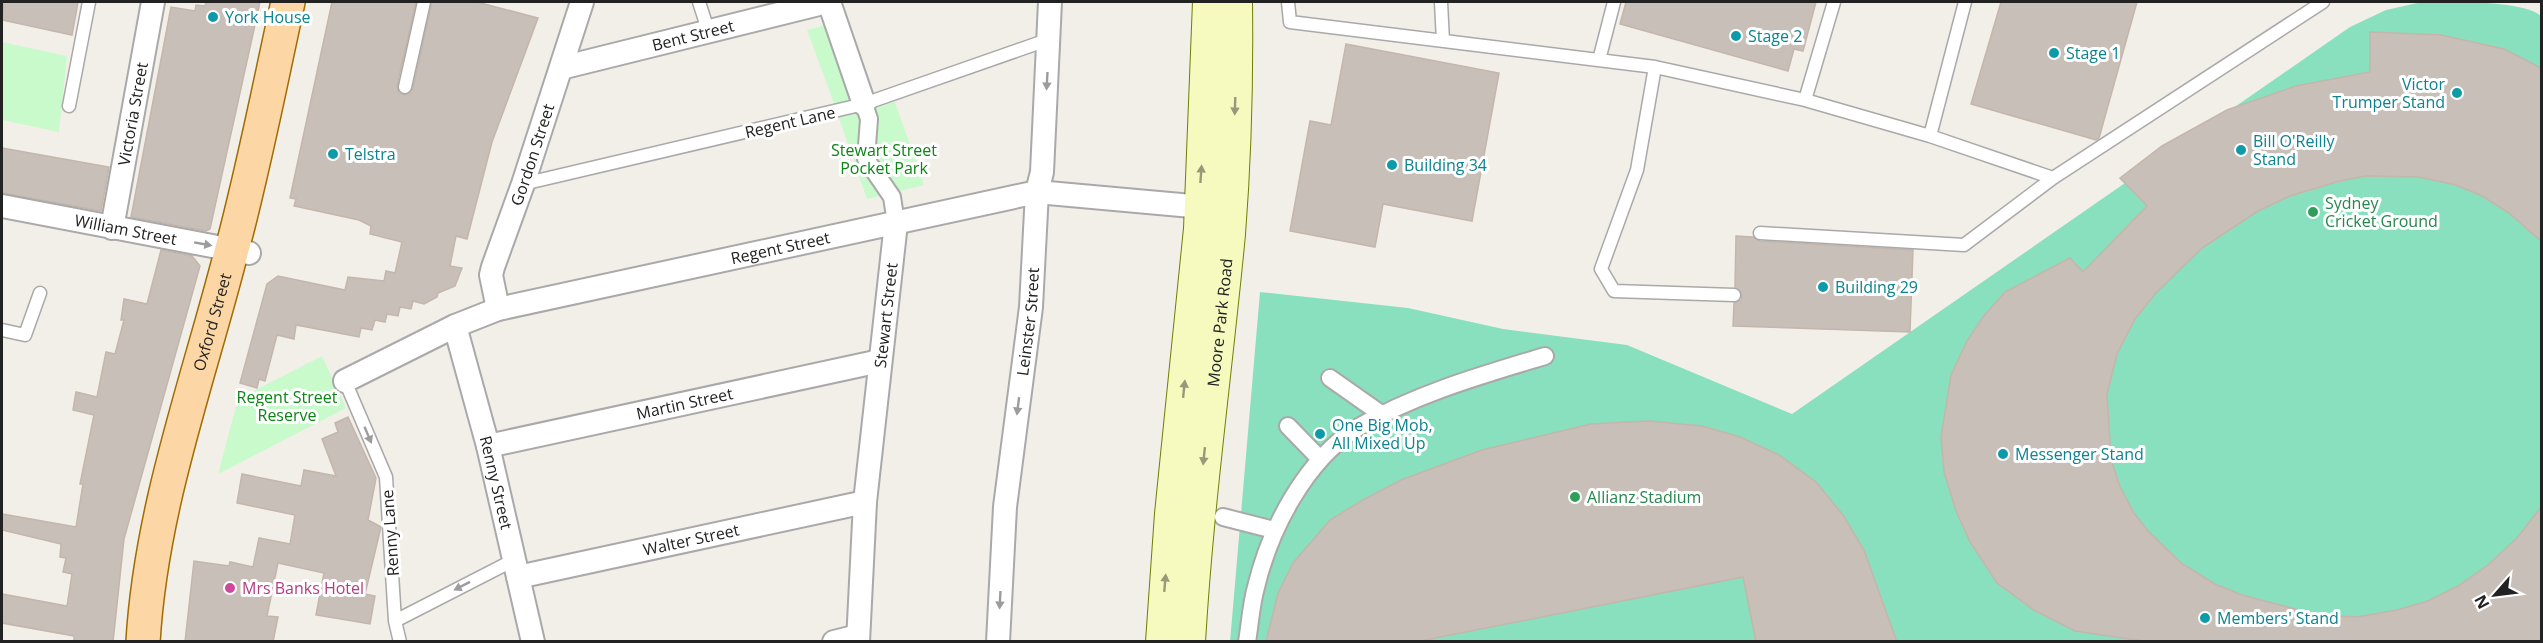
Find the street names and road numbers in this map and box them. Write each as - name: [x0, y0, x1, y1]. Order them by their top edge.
- street label: Bent Street: [650, 14, 737, 56]
- street label: Victoria Street: [113, 60, 153, 167]
- street label: Gordon Street: [505, 101, 559, 209]
- street label: Regent Lane: [743, 101, 837, 143]
- street label: William Street: [73, 209, 179, 250]
- street label: Regent Street: [729, 226, 832, 269]
- street label: Moore Park Road: [1202, 257, 1238, 388]
- street label: Stewart Street: [869, 261, 903, 369]
- street label: Leinster Street: [1011, 267, 1044, 377]
- street label: Oxford Street: [188, 270, 236, 374]
- street label: Martin Street: [634, 382, 735, 425]
- street label: Renny Street: [475, 433, 518, 532]
- street label: Renny Lane: [376, 489, 404, 577]
- street label: Walter Street: [641, 518, 741, 561]

